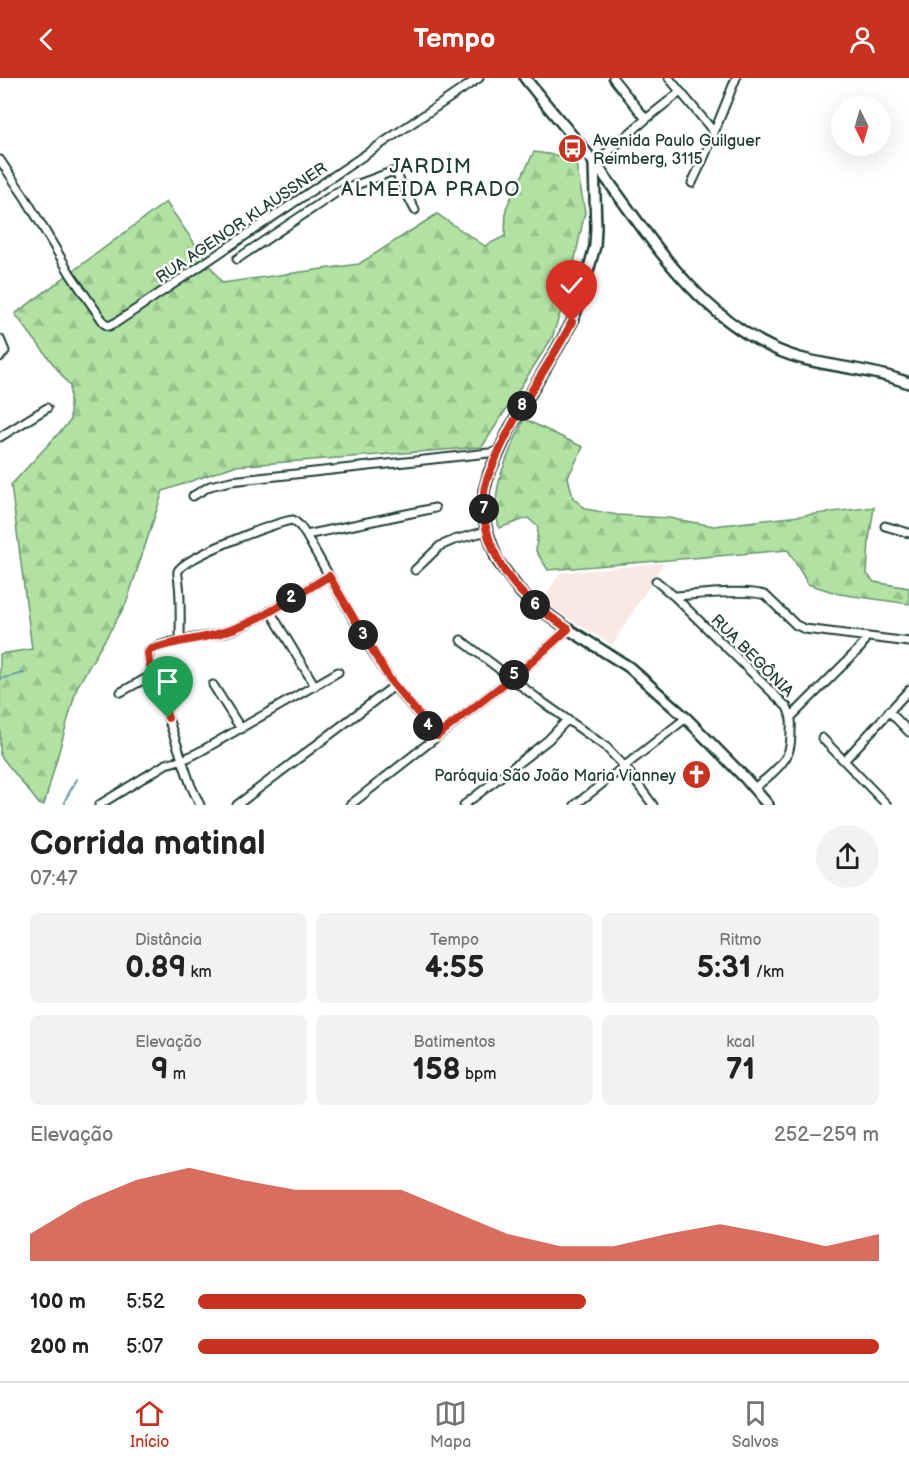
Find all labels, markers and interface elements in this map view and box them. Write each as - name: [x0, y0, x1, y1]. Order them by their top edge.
- icon: back: [30, 23, 63, 56]
- text: Tempo: [414, 23, 495, 55]
- icon: person: [846, 23, 879, 56]
- north arrow: [831, 96, 891, 156]
- map controls: [831, 96, 891, 156]
- place label: Avenida Paulo Guilguer Reimberg, 3115: [593, 132, 761, 169]
- bus stop icon: Avenida Paulo Guilguer Reimberg, 3115: [556, 133, 588, 165]
- district label: JARDIM ALMEIDA PRADO: [341, 155, 521, 202]
- street label: RUA AGENOR KLAUSSNER: [153, 159, 331, 288]
- pin: [546, 260, 597, 322]
- icon: check: [555, 269, 588, 302]
- pin: 8: [507, 391, 537, 421]
- text: 8: [517, 396, 527, 415]
- pin: 7: [469, 494, 499, 524]
- text: 7: [480, 499, 488, 518]
- pin: 2: [276, 583, 306, 613]
- text: 2: [286, 588, 296, 607]
- pin: 6: [520, 590, 550, 620]
- text: 6: [530, 595, 540, 614]
- street label: RUA BEGÔNIA: [707, 609, 799, 701]
- pin: 3: [348, 620, 378, 650]
- text: 3: [358, 625, 368, 644]
- pin: [142, 656, 193, 718]
- pin: 5: [499, 660, 529, 690]
- icon: arrive: [151, 665, 184, 698]
- text: 5: [509, 665, 519, 684]
- pin: 4: [413, 711, 443, 741]
- text: 4: [423, 716, 433, 735]
- church icon: Paróquia São João Maria Vianney: [681, 759, 713, 791]
- place label: Paróquia São João Maria Vianney: [434, 767, 677, 786]
- text: Corrida matinal: [30, 824, 266, 864]
- button: share: [816, 825, 879, 888]
- text: 07:47: [30, 867, 78, 891]
- text: Distância: [135, 931, 202, 950]
- text: Tempo: [430, 931, 479, 950]
- text: Ritmo: [719, 931, 762, 950]
- text: 0.89: [125, 950, 186, 986]
- text: 4:55: [425, 950, 484, 986]
- text: 5:31: [697, 950, 752, 986]
- text: km: [186, 963, 212, 982]
- text: /km: [752, 963, 784, 982]
- text: Elevação: [135, 1033, 202, 1052]
- text: Batimentos: [414, 1033, 495, 1052]
- text: kcal: [726, 1033, 755, 1052]
- text: 9: [151, 1052, 169, 1088]
- text: 158: [413, 1052, 461, 1088]
- text: 71: [726, 1052, 755, 1088]
- text: m: [169, 1065, 186, 1084]
- text: bpm: [461, 1065, 496, 1084]
- text: Elevação: [30, 1123, 113, 1147]
- text: 252–259 m: [774, 1123, 879, 1147]
- text: 100 m: [30, 1290, 86, 1314]
- text: 5:52: [126, 1290, 165, 1314]
- text: 200 m: [30, 1335, 89, 1359]
- text: 5:07: [126, 1335, 163, 1359]
- tab: Início: [130, 1397, 169, 1452]
- tab: Mapa: [430, 1397, 471, 1452]
- tab: Salvos: [732, 1397, 779, 1452]

